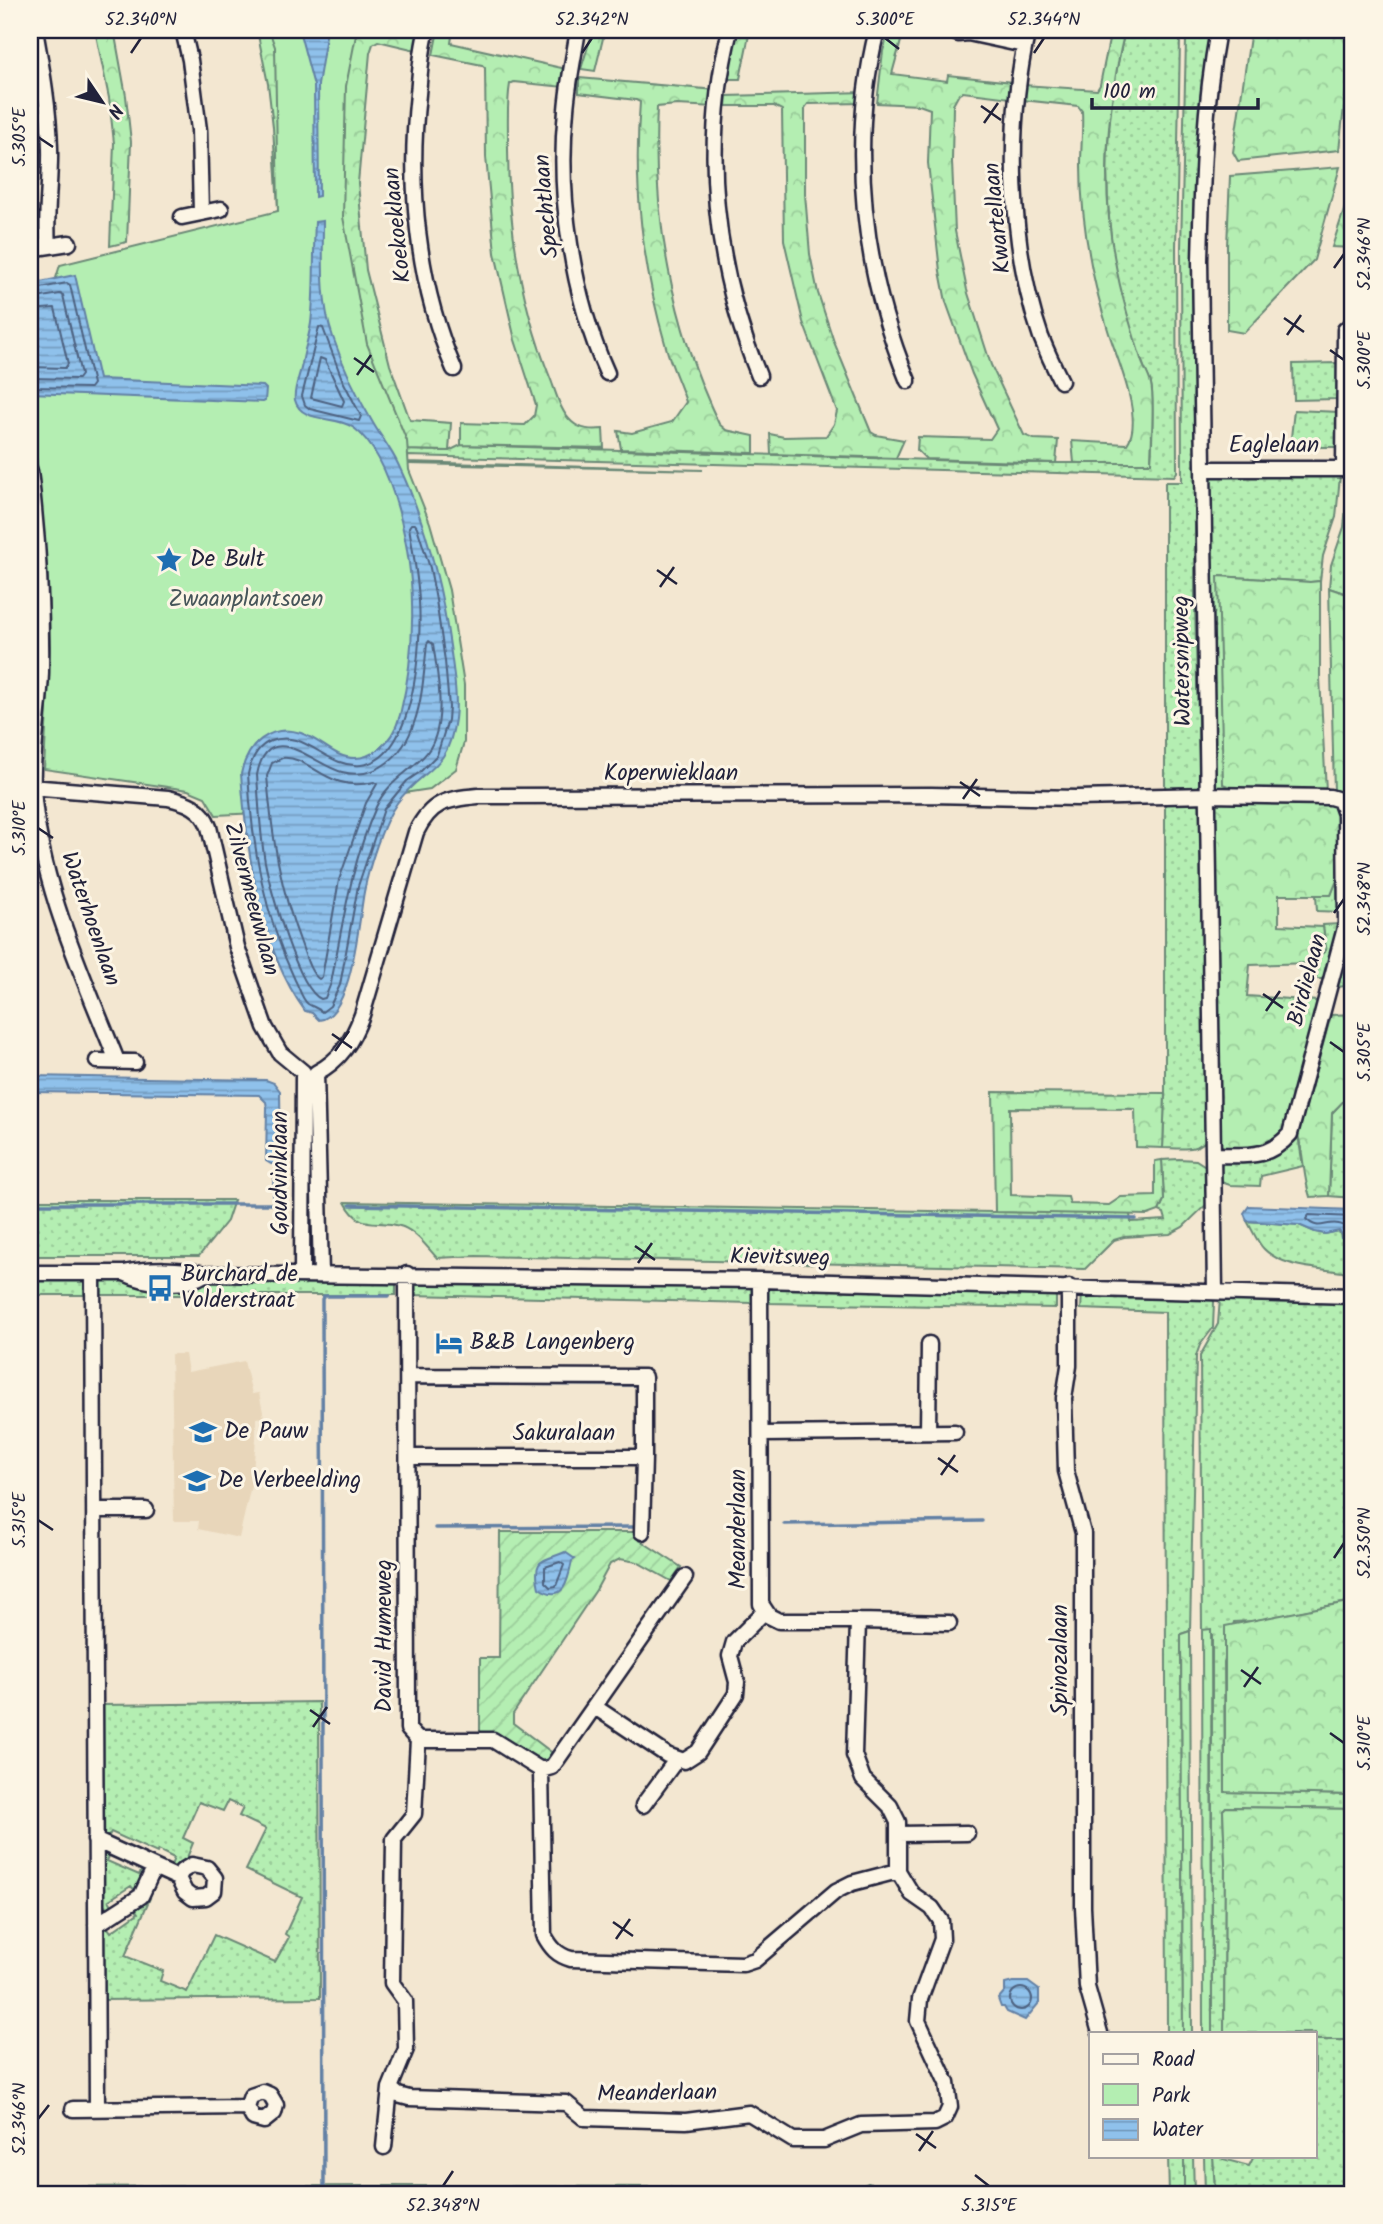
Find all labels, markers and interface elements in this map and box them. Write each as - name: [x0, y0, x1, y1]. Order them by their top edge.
- text: 52.340°N: [105, 6, 177, 35]
- text: 52.342°N: [555, 6, 629, 35]
- text: 5.300°E: [856, 6, 915, 35]
- text: 52.344°N: [1008, 6, 1080, 35]
- north arrow: [66, 66, 136, 136]
- scale bar: [1092, 66, 1259, 110]
- text: 100 m: [1103, 76, 1156, 109]
- text: N: [99, 97, 130, 124]
- text: 5.305°E: [6, 107, 35, 167]
- street label: Spechtlaan: [525, 152, 569, 260]
- street label: Kwartellaan: [974, 161, 1022, 275]
- street label: Koekoeklaan: [374, 165, 422, 285]
- text: 52.346°N: [1351, 218, 1380, 290]
- text: 5.300°E: [1351, 330, 1380, 389]
- street label: Eaglelaan: [1229, 428, 1319, 464]
- place label: De Bult: [190, 542, 266, 578]
- place icon: De Bult: [154, 545, 184, 575]
- park label: Zwaanplantsoen: [169, 582, 323, 618]
- street label: Watersnipweg: [1164, 595, 1202, 727]
- street label: Koperwieklaan: [604, 756, 738, 792]
- text: 5.310°E: [6, 800, 35, 856]
- street label: Zilvermeeuwlaan: [213, 818, 289, 980]
- street label: Waterhoenlaan: [50, 847, 130, 991]
- text: 52.348°N: [1351, 862, 1380, 936]
- street label: Birdielaan: [1278, 930, 1338, 1030]
- text: 5.305°E: [1351, 1022, 1380, 1082]
- street label: Goudvinklaan: [263, 1111, 299, 1235]
- street label: Kievitsweg: [730, 1239, 830, 1277]
- place label: Burchard de Volderstraat: [181, 1257, 298, 1319]
- bus stop icon: Burchard de Volderstraat: [145, 1273, 175, 1303]
- place label: B&B Langenberg: [470, 1325, 635, 1361]
- hotel icon: B&B Langenberg: [434, 1328, 464, 1358]
- place label: De Pauw: [224, 1414, 309, 1450]
- street label: Sakuralaan: [513, 1416, 615, 1452]
- school or university icon: De Pauw: [188, 1417, 218, 1447]
- place label: De Verbeelding: [218, 1463, 361, 1499]
- school or university icon: De Verbeelding: [182, 1466, 212, 1496]
- street label: Meanderlaan: [721, 1469, 757, 1589]
- text: 5.315°E: [6, 1491, 35, 1548]
- text: 52.350°N: [1351, 1507, 1380, 1579]
- street label: David Humeweg: [367, 1559, 403, 1713]
- street label: Spinozalaan: [1043, 1604, 1079, 1716]
- text: 5.310°E: [1351, 1715, 1380, 1771]
- legend: [1089, 2032, 1316, 2158]
- text: Road: [1152, 2044, 1195, 2077]
- street label: Meanderlaan: [596, 2075, 718, 2113]
- text: Park: [1152, 2080, 1190, 2113]
- text: 52.346°N: [6, 2083, 35, 2155]
- text: Water: [1152, 2114, 1204, 2147]
- text: 52.348°N: [406, 2192, 480, 2221]
- text: 5.315°E: [961, 2192, 1018, 2221]

